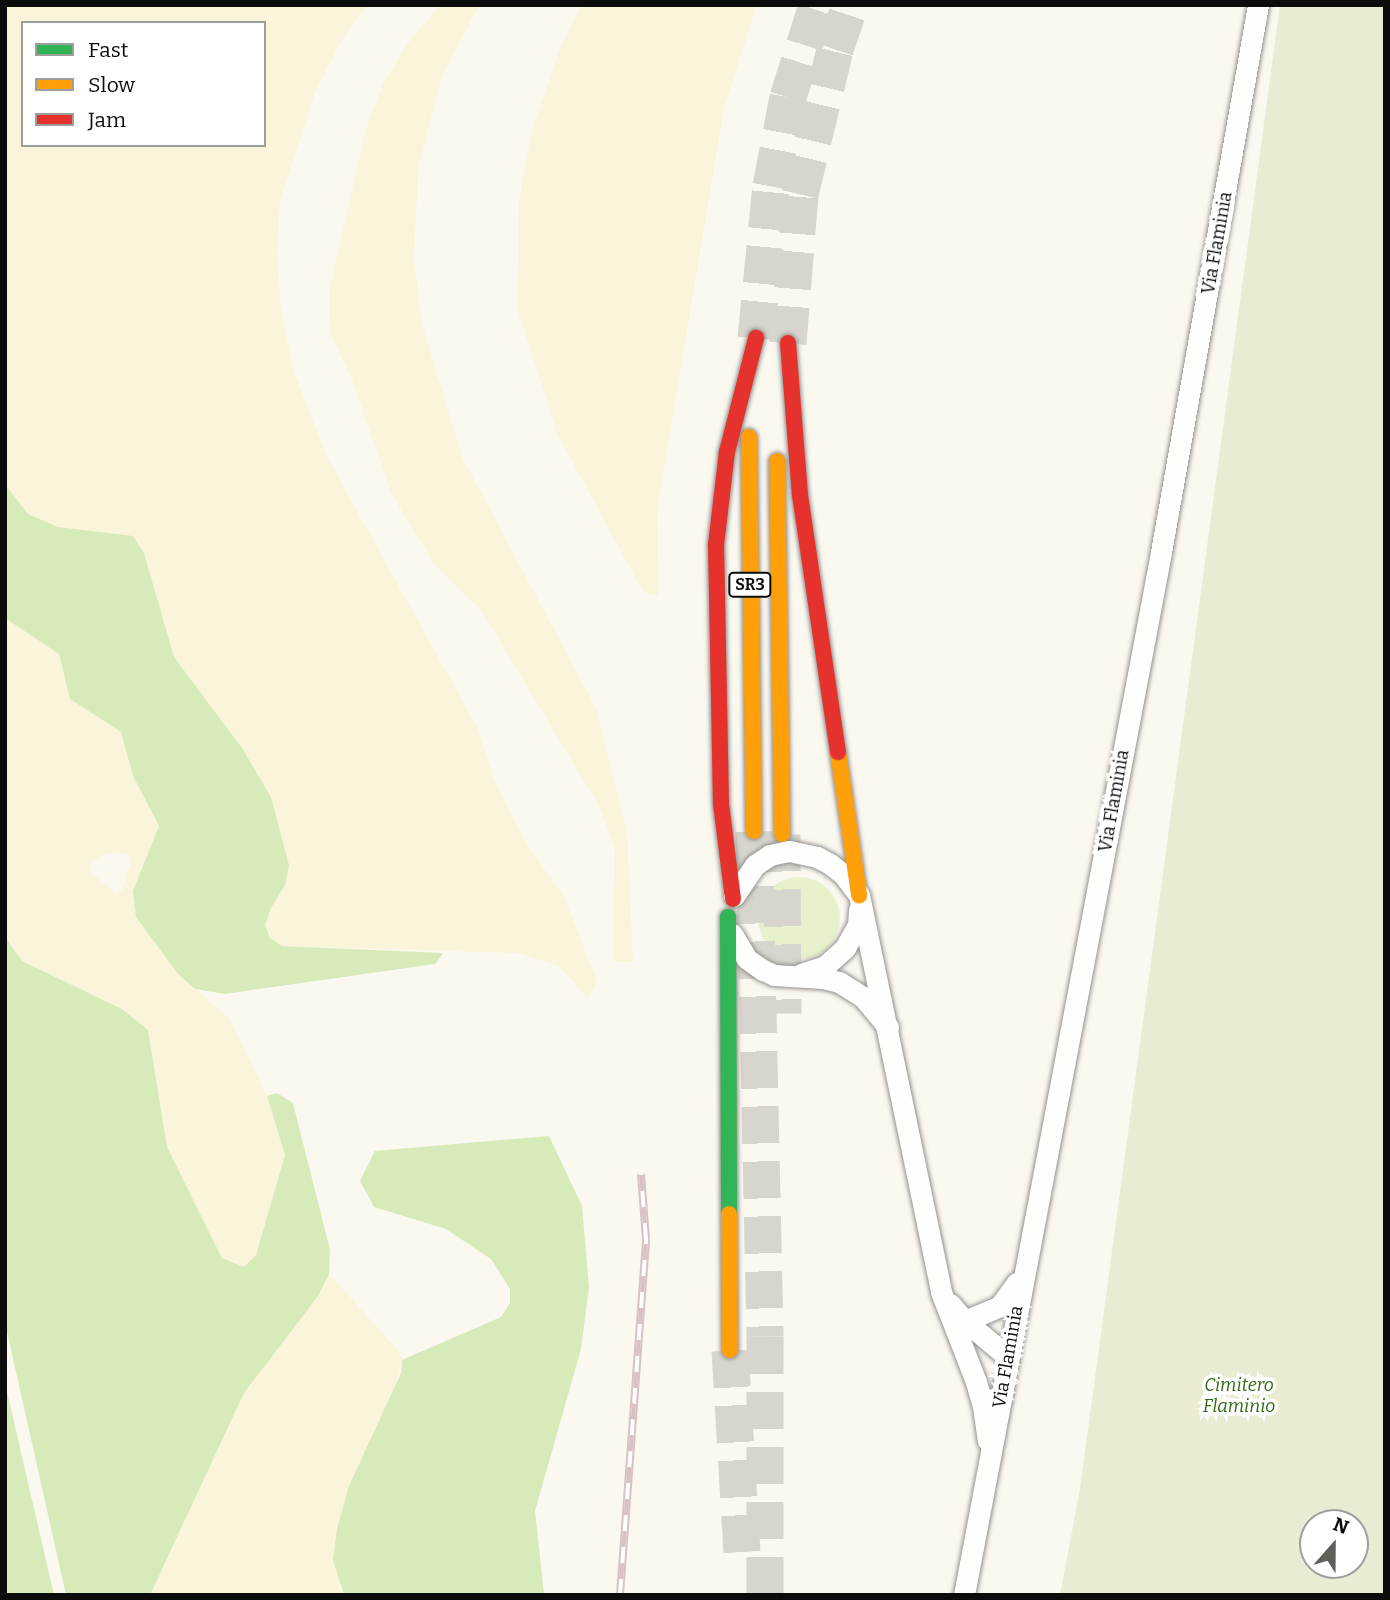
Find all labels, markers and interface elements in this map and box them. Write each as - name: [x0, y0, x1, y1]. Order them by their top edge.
- legend: [21, 21, 266, 147]
- text: Fast: [88, 37, 128, 63]
- text: Slow: [88, 72, 135, 98]
- text: Jam: [88, 107, 126, 133]
- street label: Via Flaminia: [1197, 190, 1237, 296]
- road number: SR3: [727, 572, 773, 598]
- street label: Via Flaminia: [1094, 748, 1134, 854]
- street label: Via Flaminia: [988, 1304, 1028, 1410]
- park label: Cimitero Flaminio: [1203, 1375, 1275, 1418]
- north arrow: [1299, 1509, 1369, 1579]
- text: N: [1330, 1512, 1352, 1539]

